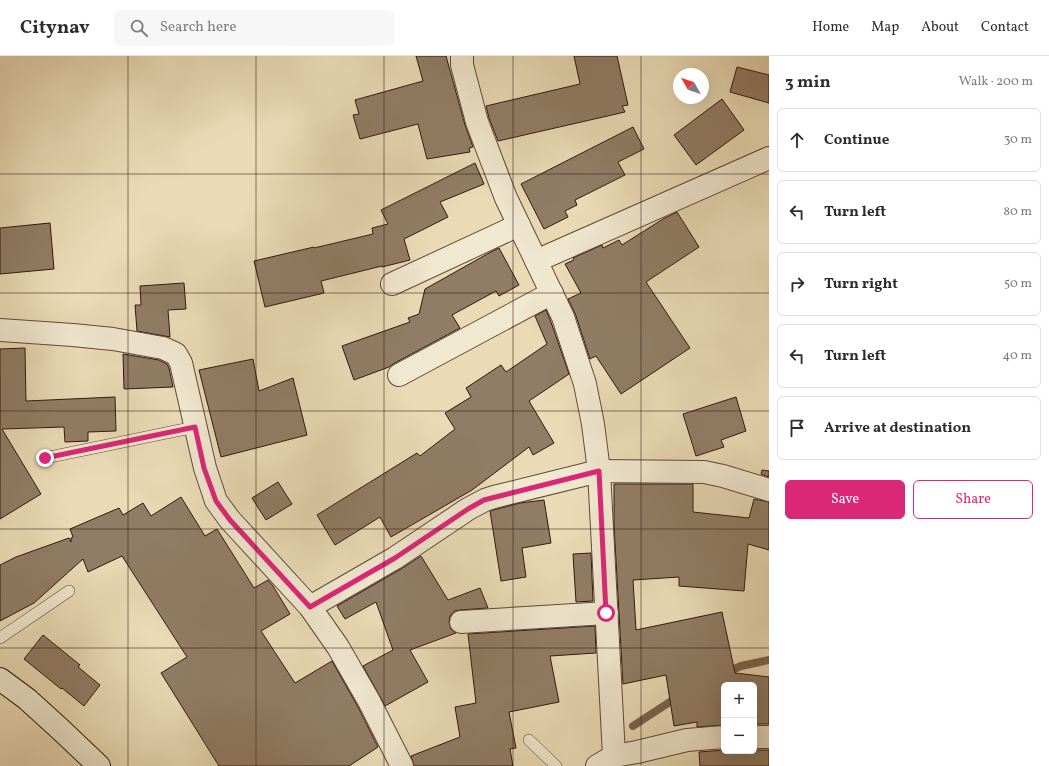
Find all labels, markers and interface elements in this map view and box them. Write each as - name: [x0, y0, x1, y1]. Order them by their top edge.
- search box: [114, 10, 394, 46]
- text: Citynav: [20, 15, 90, 41]
- icon: search: [128, 17, 150, 39]
- text: Search here: [160, 17, 237, 38]
- text: Home: [812, 18, 849, 37]
- text: Map: [871, 18, 899, 37]
- text: About: [921, 18, 959, 37]
- text: Contact: [981, 18, 1029, 37]
- north arrow: [673, 68, 709, 104]
- text: 3 min: [785, 71, 831, 94]
- text: Walk · 200 m: [959, 73, 1033, 91]
- icon: ahead: [786, 129, 808, 151]
- text: Continue: [824, 130, 889, 151]
- text: 30 m: [1004, 131, 1032, 149]
- icon: left: [786, 201, 808, 223]
- text: Turn left: [824, 202, 886, 223]
- text: 80 m: [1003, 203, 1032, 221]
- icon: right: [786, 273, 808, 295]
- text: Turn right: [824, 274, 898, 295]
- text: 50 m: [1004, 275, 1032, 293]
- icon: left: [786, 345, 808, 367]
- text: Turn left: [824, 346, 886, 367]
- text: 40 m: [1003, 347, 1032, 365]
- icon: arrive: [786, 417, 808, 439]
- text: Arrive at destination: [824, 418, 971, 439]
- route end: [36, 449, 54, 467]
- button: Save: [785, 480, 905, 519]
- button: Share: [913, 480, 1033, 519]
- route start: [597, 604, 615, 622]
- map controls: [721, 682, 757, 754]
- button: +: [721, 682, 757, 718]
- button: −: [721, 718, 757, 754]

